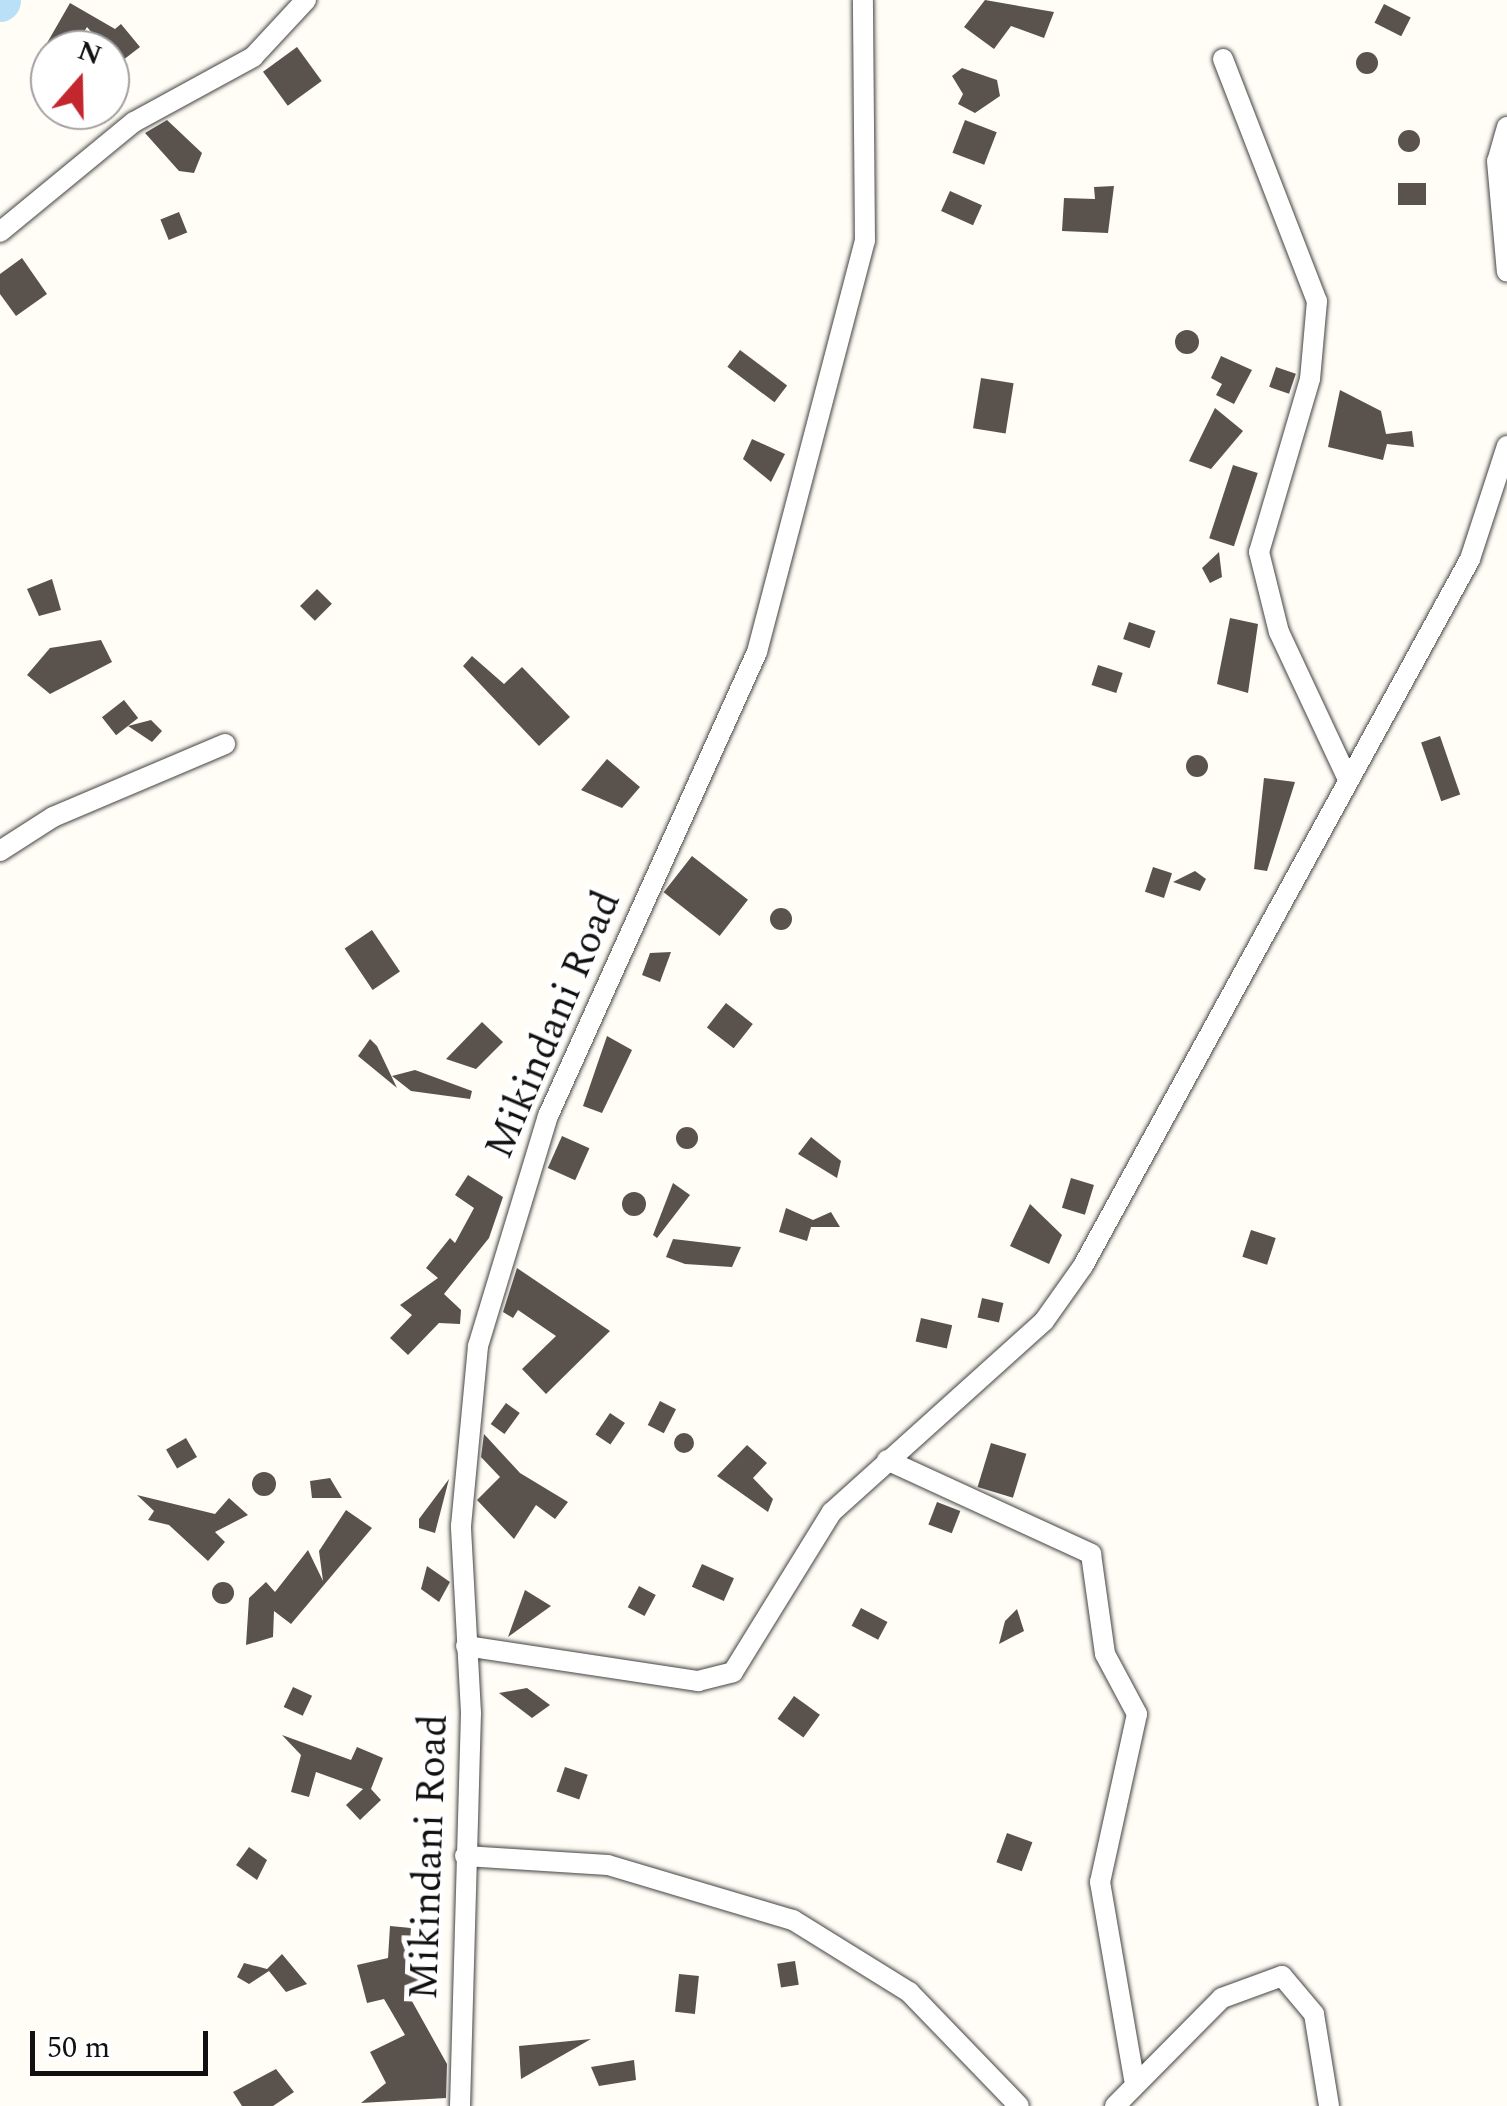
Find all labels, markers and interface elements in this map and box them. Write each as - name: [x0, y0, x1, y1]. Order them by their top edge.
- text: N: [72, 29, 108, 77]
- north arrow: [30, 30, 130, 130]
- street label: Mikindani Road: [476, 884, 632, 1166]
- street label: Mikindani Road: [401, 1713, 459, 2001]
- scale bar: [35, 2011, 212, 2073]
- text: 50 m: [47, 2025, 110, 2071]

